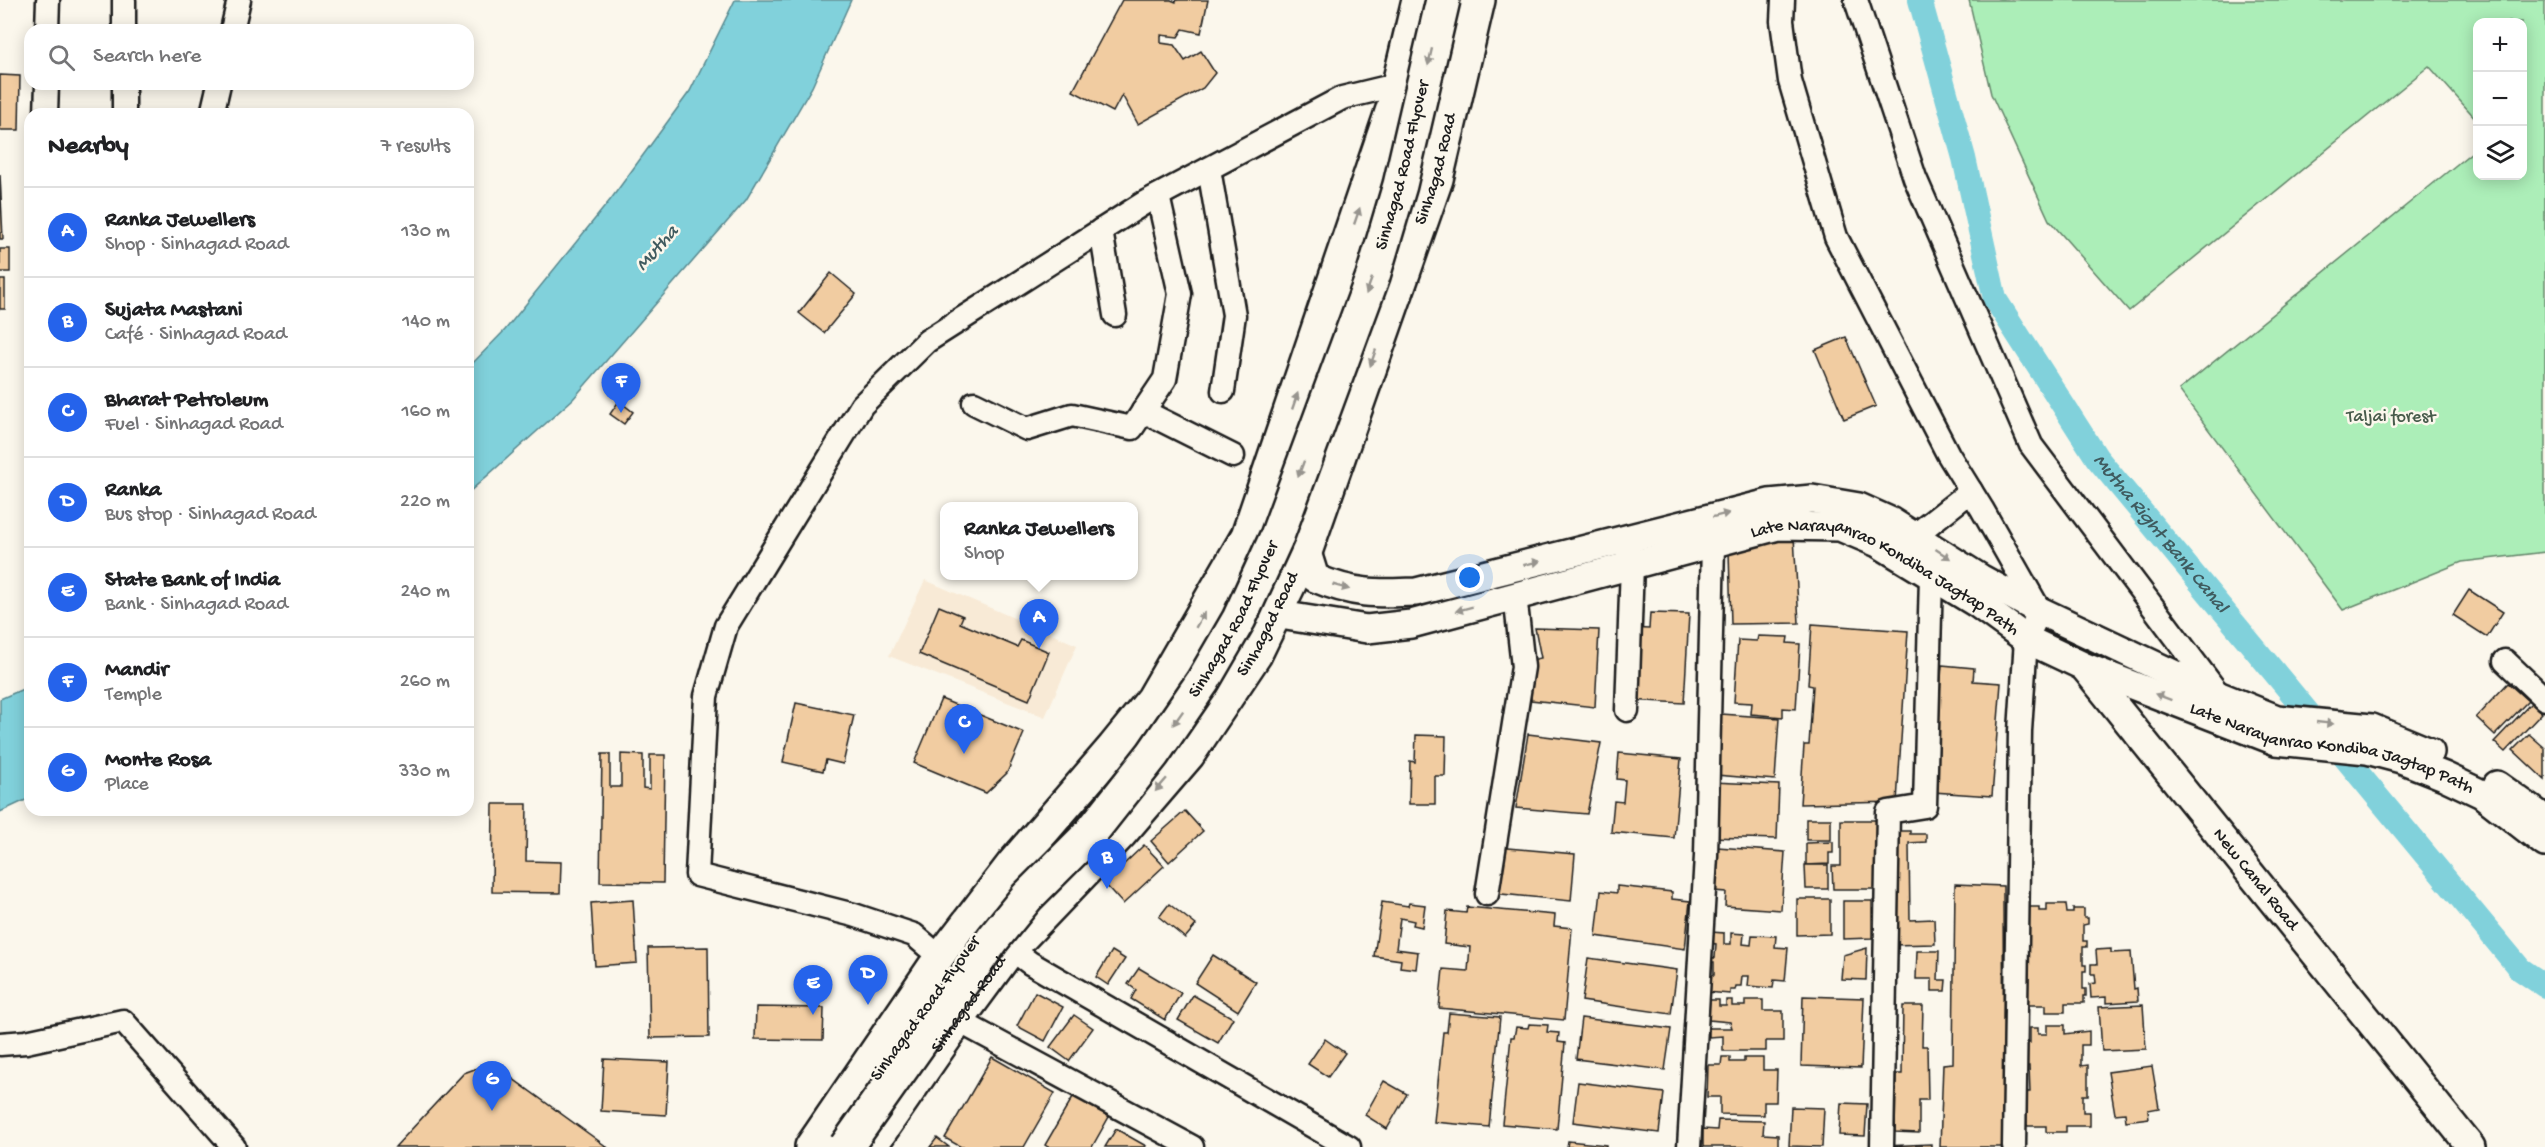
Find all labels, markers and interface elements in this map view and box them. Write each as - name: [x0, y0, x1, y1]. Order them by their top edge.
- map controls: [2473, 18, 2527, 180]
- button: +: [2473, 18, 2527, 72]
- search box: [24, 24, 474, 90]
- icon: search: [45, 41, 78, 74]
- text: Search here: [93, 44, 201, 70]
- one-way arrow: [1424, 48, 1434, 66]
- button: −: [2473, 72, 2527, 126]
- street label: Sinhagad Road Flyover: [1371, 77, 1435, 252]
- street label: Sinhagad Road: [1410, 110, 1462, 228]
- button: layers: [2473, 126, 2527, 180]
- text: Nearby: [48, 132, 129, 163]
- text: 7 results: [381, 136, 450, 159]
- one-way arrow: [1353, 207, 1363, 225]
- text: Ranka Jewellers: [105, 208, 255, 234]
- water label: Mutha: [632, 220, 686, 276]
- text: A: [62, 221, 73, 244]
- text: 130 m: [401, 221, 450, 244]
- text: Shop · Sinhagad Road: [105, 234, 289, 257]
- one-way arrow: [1364, 277, 1374, 295]
- text: Sujata Mastani: [105, 298, 243, 324]
- text: B: [62, 311, 73, 334]
- text: 140 m: [402, 311, 450, 334]
- text: Café · Sinhagad Road: [105, 324, 287, 347]
- one-way arrow: [1368, 349, 1378, 367]
- pin: F: [602, 364, 640, 413]
- text: Bharat Petroleum: [105, 388, 268, 414]
- one-way arrow: [1291, 392, 1300, 410]
- text: C: [62, 401, 73, 424]
- text: 160 m: [401, 401, 450, 424]
- park label: Taljai forest: [2346, 407, 2437, 428]
- text: Fuel · Sinhagad Road: [105, 414, 283, 437]
- water label: Mutha Right Bank Canal: [2087, 450, 2233, 619]
- one-way arrow: [1296, 460, 1306, 478]
- text: Ranka: [105, 478, 161, 504]
- text: D: [61, 491, 74, 514]
- text: 220 m: [400, 491, 450, 514]
- popup: [940, 502, 1138, 580]
- text: Bus stop · Sinhagad Road: [105, 504, 316, 527]
- one-way arrow: [1712, 510, 1730, 520]
- street label: Late Narayanrao Kondiba Jagtap Path: [1748, 515, 2023, 641]
- text: Ranka Jewellers: [964, 517, 1114, 543]
- street label: Sinhagad Road Flyover: [1182, 537, 1282, 701]
- text: Shop: [964, 543, 1004, 566]
- one-way arrow: [1935, 549, 1951, 560]
- one-way arrow: [1523, 557, 1541, 567]
- your location: [1455, 563, 1484, 592]
- street label: Sinhagad Road: [1231, 567, 1303, 679]
- text: State Bank of India: [105, 568, 280, 594]
- text: E: [61, 581, 74, 604]
- text: 240 m: [400, 581, 450, 604]
- one-way arrow: [1332, 583, 1350, 593]
- text: Bank · Sinhagad Road: [105, 594, 288, 617]
- pin: A: [1020, 600, 1058, 649]
- one-way arrow: [1455, 605, 1473, 614]
- one-way arrow: [1195, 612, 1206, 628]
- text: Mandir: [105, 658, 168, 684]
- text: F: [62, 671, 73, 694]
- text: 260 m: [400, 671, 450, 694]
- text: Temple: [105, 684, 162, 707]
- one-way arrow: [2153, 692, 2171, 702]
- street label: Late Narayanrao Kondiba Jagtap Path: [2187, 698, 2477, 799]
- pin: C: [944, 704, 984, 754]
- one-way arrow: [1173, 710, 1184, 726]
- one-way arrow: [2315, 719, 2334, 728]
- text: Monte Rosa: [105, 748, 211, 774]
- text: G: [61, 761, 74, 784]
- text: 330 m: [399, 761, 450, 784]
- text: Place: [105, 774, 149, 797]
- one-way arrow: [1155, 777, 1168, 792]
- street label: New Canal Road: [2208, 824, 2304, 936]
- pin: B: [1088, 840, 1126, 889]
- street label: Sinhagad Road Flyover: [866, 931, 987, 1086]
- street label: Sinhagad Road: [927, 951, 1012, 1057]
- pin: D: [848, 956, 888, 1005]
- pin: E: [794, 966, 832, 1015]
- pin: G: [472, 1062, 512, 1111]

